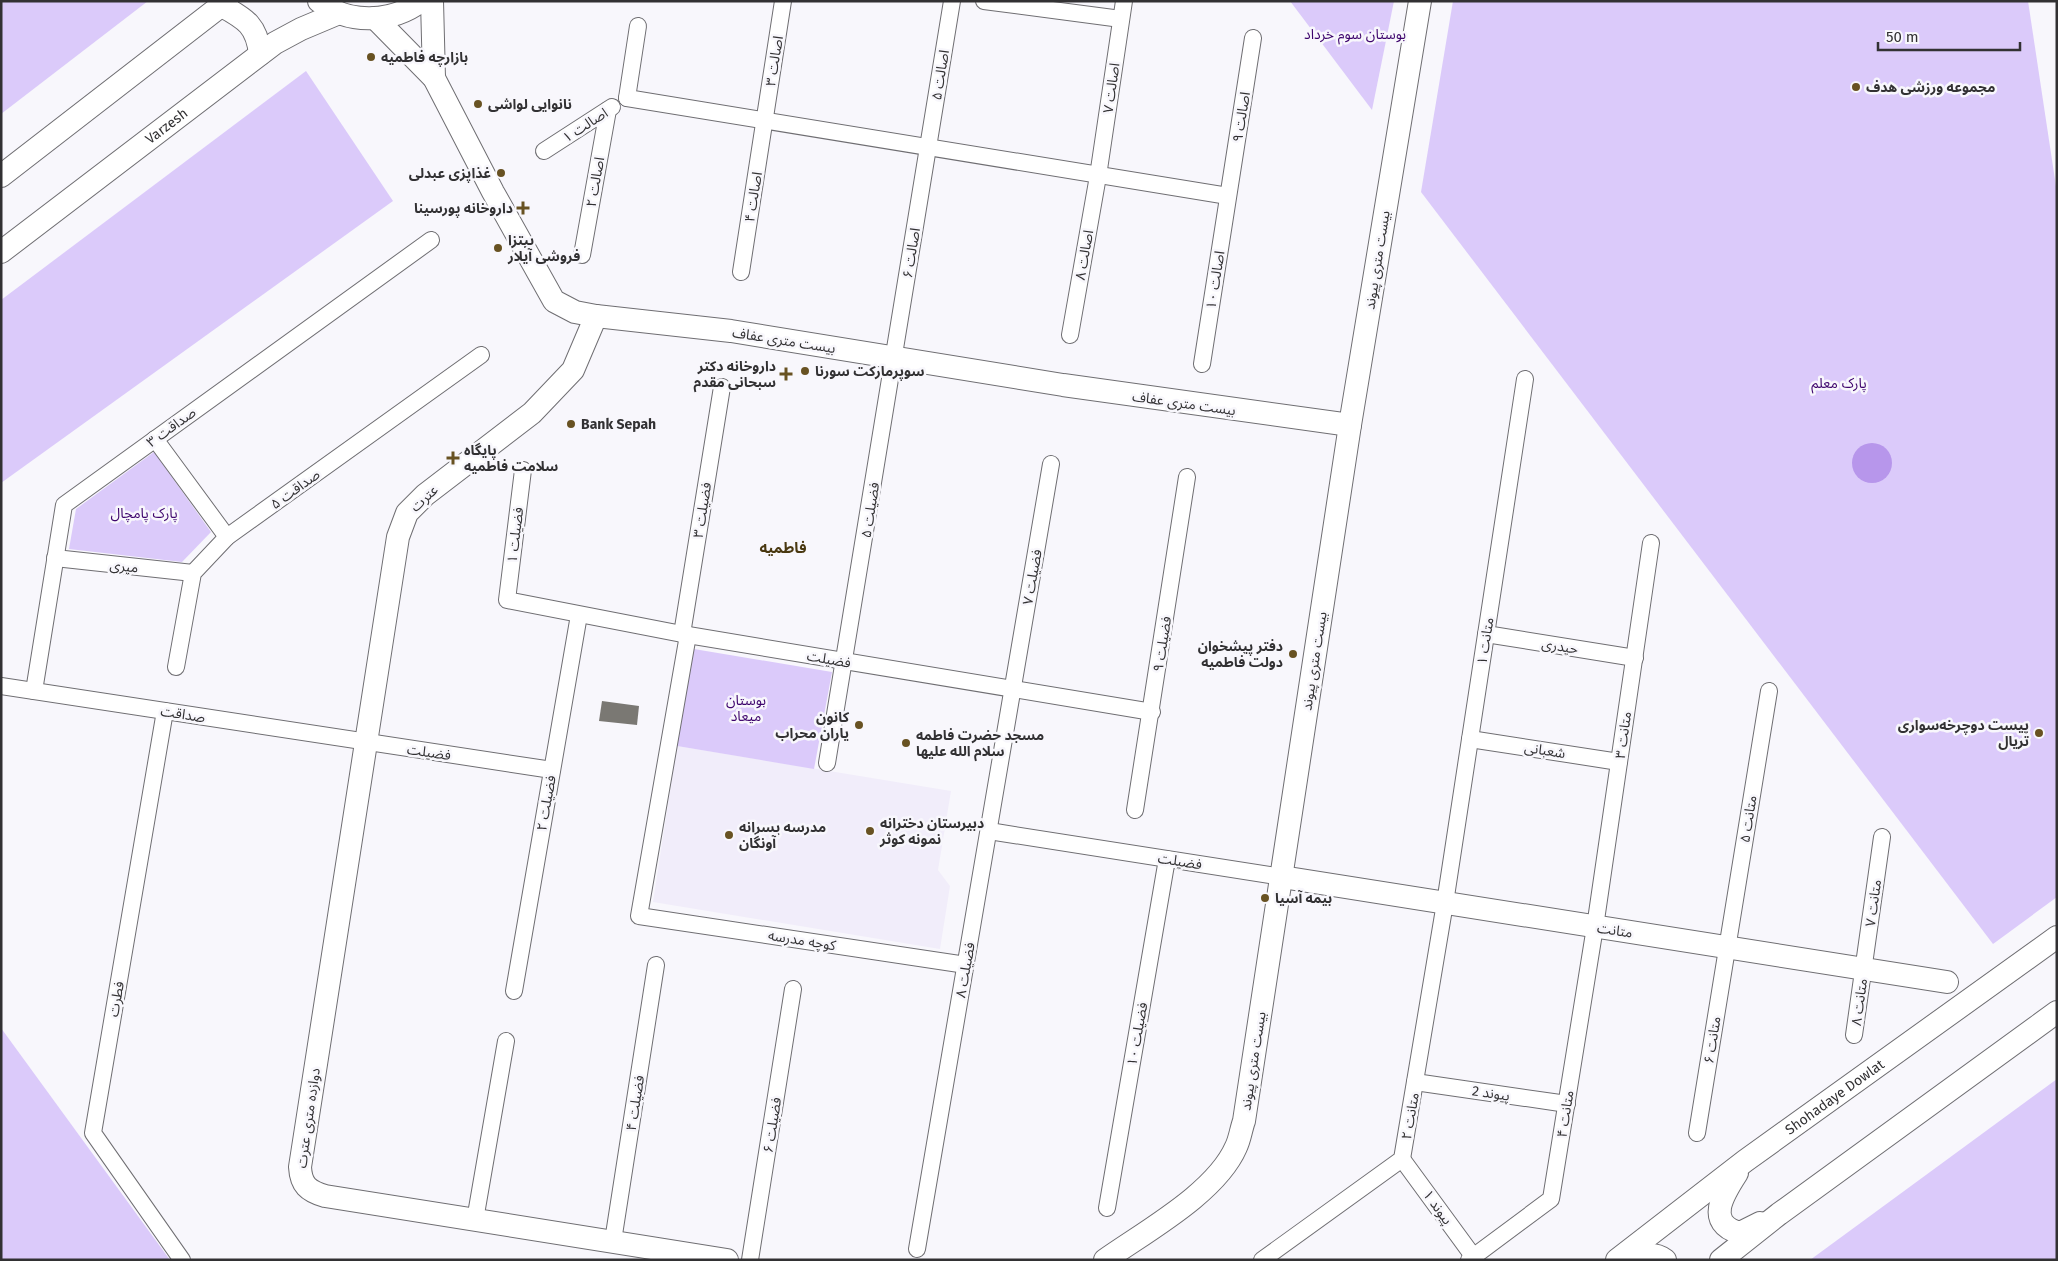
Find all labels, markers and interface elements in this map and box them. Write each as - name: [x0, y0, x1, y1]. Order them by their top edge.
- scale bar: [1878, 20, 2020, 52]
- park label: بوستان سوم خرداد: [1304, 26, 1406, 45]
- text: 50 m: [1886, 28, 1919, 46]
- street label: اصالت ۳: [762, 35, 787, 87]
- place label: بازارچه فاطمیه: [381, 49, 468, 67]
- street label: اصالت ۵: [928, 49, 953, 101]
- marker: بازارچه فاطمیه: [365, 51, 377, 63]
- street label: اصالت ۷: [1100, 62, 1123, 114]
- place label: مجموعه ورزشی هدف: [1866, 79, 1995, 96]
- marker: مجموعه ورزشی هدف: [1850, 81, 1862, 93]
- street label: اصالت ۹: [1229, 91, 1254, 143]
- place label: نانوایی لواشی: [488, 96, 572, 113]
- marker: نانوایی لواشی: [472, 98, 484, 110]
- street label: اصالت ۱: [559, 104, 611, 146]
- street label: Varzesh: [142, 105, 191, 148]
- street label: اصالت ۲: [583, 156, 608, 209]
- place label: غذاپزی عبدلی: [409, 165, 491, 183]
- marker: غذاپزی عبدلی: [495, 167, 507, 179]
- street label: اصالت ۴: [741, 171, 766, 223]
- place label: داروخانه پورسینا: [414, 200, 513, 218]
- marker: داروخانه پورسینا: [517, 202, 529, 214]
- street label: بیست متری پیوند: [1361, 209, 1395, 311]
- street label: اصالت ۶: [899, 227, 924, 279]
- street label: اصالت ۸: [1072, 229, 1097, 282]
- place label: پیتزا فروشی آیلار: [507, 232, 580, 265]
- marker: پیتزا فروشی آیلار: [492, 242, 504, 254]
- street label: اصالت ۱۰: [1203, 250, 1228, 310]
- street label: بیست متری عفاف: [731, 324, 837, 357]
- place label: داروخانه دکتر سبحانی مقدم: [694, 358, 776, 393]
- place label: سوپرمارکت سورنا: [815, 363, 925, 381]
- marker: سوپرمارکت سورنا: [799, 365, 811, 377]
- marker: داروخانه دکتر سبحانی مقدم: [780, 368, 792, 380]
- park label: پارک معلم: [1811, 375, 1867, 394]
- street label: بیست متری عفاف: [1131, 388, 1237, 419]
- street label: صداقت ۳: [143, 404, 200, 451]
- place label: Bank Sepah: [581, 416, 656, 433]
- marker: Bank Sepah: [565, 418, 577, 430]
- place label: پایگاه سلامت فاطمیه: [464, 442, 558, 475]
- marker: پایگاه سلامت فاطمیه: [446, 451, 460, 465]
- street label: صداقت ۵: [267, 466, 324, 513]
- street label: عترت: [407, 481, 442, 515]
- street label: فضیلت ۳: [690, 481, 715, 539]
- street label: فضیلت ۵: [858, 481, 883, 539]
- park label: پارک پامچال: [110, 505, 178, 523]
- street label: فضیلت ۱: [504, 506, 527, 564]
- district label: فاطمیه: [759, 539, 807, 557]
- street label: فضیلت ۷: [1019, 548, 1046, 606]
- street label: میری: [109, 557, 139, 576]
- street label: بیست متری پیوند: [1298, 610, 1332, 712]
- street label: فضیلت ۹: [1150, 615, 1175, 673]
- street label: متانت ۱: [1473, 616, 1498, 666]
- street label: حیدری: [1540, 635, 1579, 658]
- place label: دفتر پیشخوان دولت فاطمیه: [1198, 638, 1283, 671]
- street label: فضیلت: [806, 647, 852, 672]
- marker: دفتر پیشخوان دولت فاطمیه: [1287, 648, 1299, 660]
- park label: بوستان میعاد: [726, 692, 766, 725]
- street label: صداقت: [159, 703, 207, 726]
- place label: کانون یاران محراب: [775, 709, 850, 742]
- street label: متانت ۳: [1612, 710, 1635, 760]
- place label: پیست دوچرخه‌سواری تریال: [1898, 717, 2029, 750]
- marker: کانون یاران محراب: [853, 719, 865, 731]
- place label: مسجد حضرت فاطمه سلام الله علیها: [916, 727, 1044, 762]
- marker: پیست دوچرخه‌سواری تریال: [2033, 727, 2045, 739]
- marker: مسجد حضرت فاطمه سلام الله علیها: [900, 737, 912, 749]
- street label: شعبانی: [1523, 739, 1567, 762]
- street label: فضیلت: [406, 741, 452, 764]
- street label: فضیلت ۲: [533, 774, 560, 832]
- street label: متانت ۵: [1736, 794, 1761, 844]
- place label: دبیرستان دخترانه نمونه کوثر: [879, 815, 984, 848]
- place label: مدرسه پسرانه آونگان: [739, 819, 826, 852]
- marker: دبیرستان دخترانه نمونه کوثر: [864, 825, 876, 837]
- marker: مدرسه پسرانه آونگان: [723, 829, 735, 841]
- street label: فضیلت: [1157, 850, 1203, 873]
- street label: متانت ۷: [1862, 878, 1885, 928]
- place label: بیمه آسیا: [1275, 890, 1332, 907]
- marker: بیمه آسیا: [1259, 892, 1271, 904]
- street label: متانت: [1596, 919, 1634, 942]
- street label: کوچه مدرسه: [767, 927, 837, 955]
- street label: فضیلت ۸: [952, 941, 979, 999]
- street label: متانت ۸: [1848, 977, 1871, 1027]
- street label: فطرت: [105, 980, 128, 1018]
- street label: فضیلت ۱۰: [1124, 1001, 1151, 1067]
- street label: بیست متری پیوند: [1237, 1010, 1271, 1112]
- street label: متانت ۶: [1700, 1015, 1725, 1065]
- street label: Shohadaye Dowlat: [1782, 1055, 1888, 1138]
- street label: دوازده متری عترت: [293, 1066, 324, 1169]
- street label: فضیلت ۴: [623, 1074, 648, 1132]
- street label: پیوند 2: [1471, 1082, 1511, 1106]
- street label: متانت ۴: [1553, 1089, 1578, 1139]
- street label: متانت ۲: [1398, 1091, 1423, 1141]
- street label: فضیلت ۶: [760, 1096, 785, 1154]
- street label: پیوند ۱: [1418, 1187, 1456, 1229]

